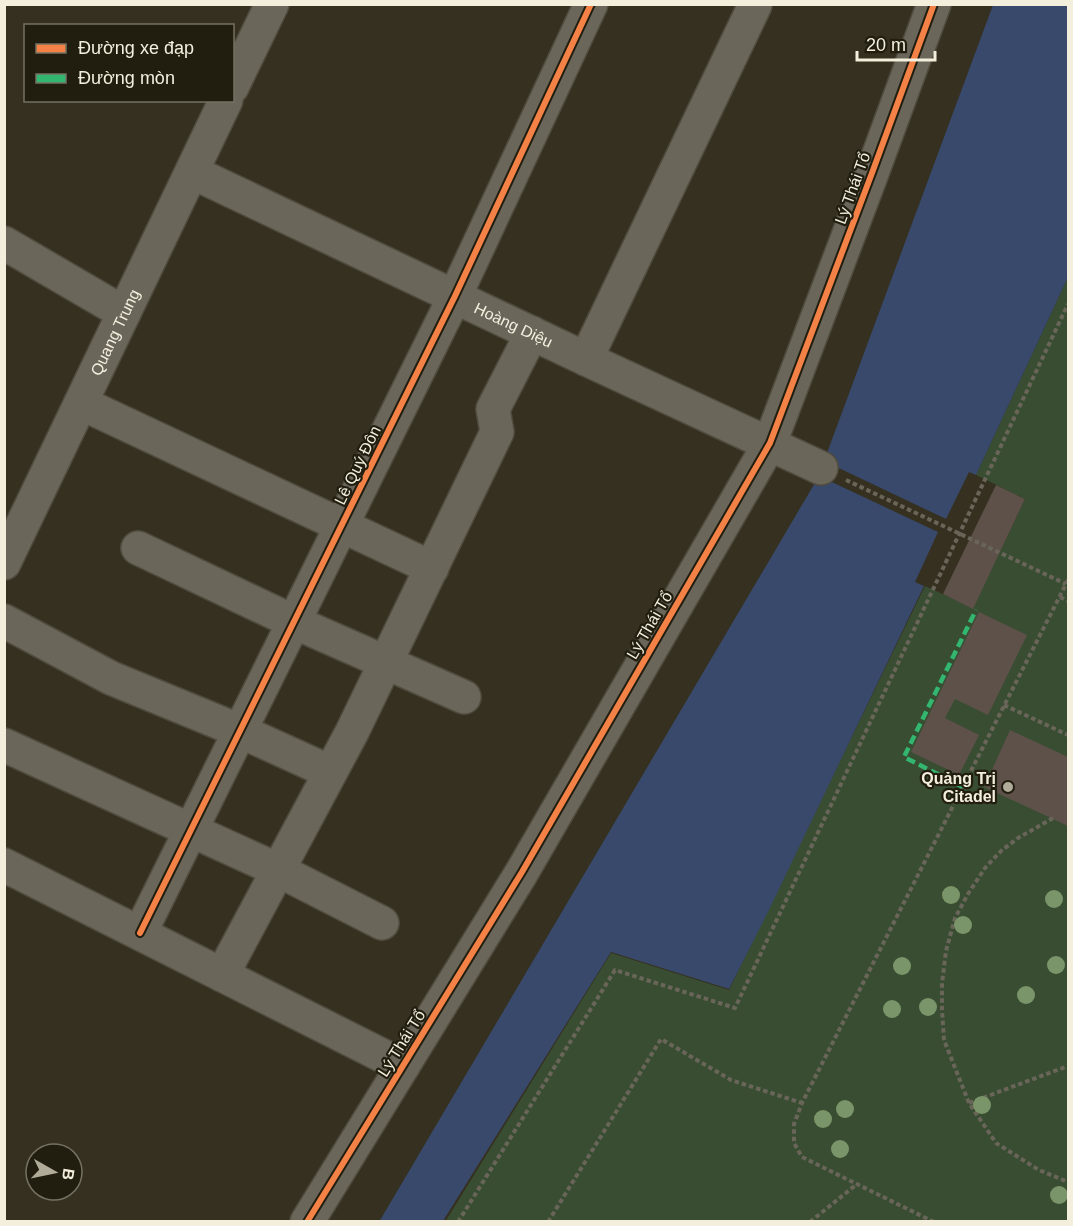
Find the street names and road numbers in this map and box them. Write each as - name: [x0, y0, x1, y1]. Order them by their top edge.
- street label: Lý Thái Tổ: [832, 150, 873, 226]
- street label: Quang Trung: [87, 287, 143, 378]
- street label: Hoàng Diệu: [472, 299, 555, 351]
- street label: Lê Quý Đôn: [331, 423, 384, 507]
- street label: Lý Thái Tổ: [623, 588, 676, 662]
- street label: Lý Thái Tổ: [374, 1007, 429, 1080]

